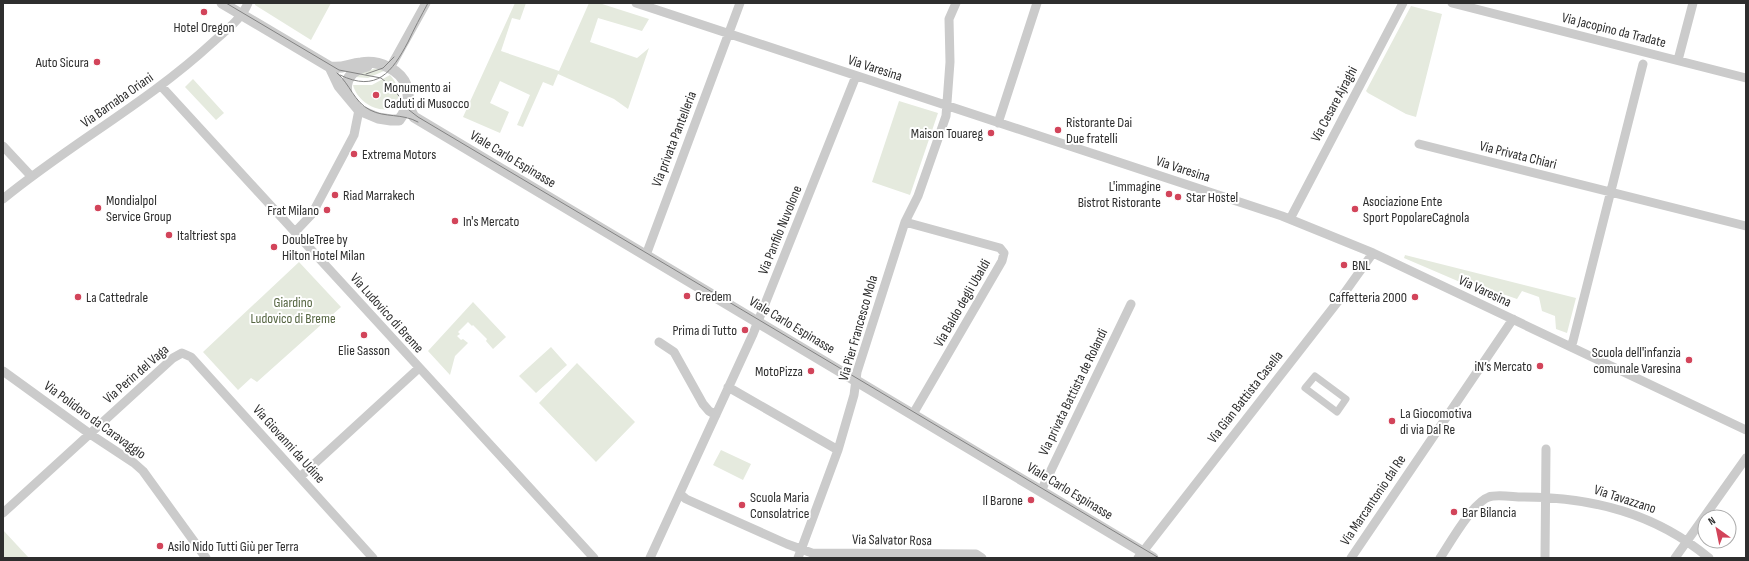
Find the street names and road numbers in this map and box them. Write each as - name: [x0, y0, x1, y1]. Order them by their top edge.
- street label: Via Jacopino da Tradate: [1560, 9, 1668, 51]
- street label: Via Varesina: [846, 51, 904, 85]
- street label: Via Cesare Ajraghi: [1307, 63, 1361, 145]
- street label: Via Barnaba Oriani: [78, 69, 156, 131]
- street label: Via privata Pantelleria: [648, 89, 700, 189]
- street label: Viale Carlo Espinasse: [467, 127, 559, 191]
- street label: Via Privata Chiari: [1478, 137, 1558, 173]
- street label: Via Varesina: [1154, 152, 1212, 186]
- street label: Via Panfilo Nuvolone: [754, 183, 806, 277]
- street label: Via Baldo degli Ubaldi: [930, 256, 994, 350]
- street label: Via Ludovico di Breme: [347, 270, 427, 356]
- street label: Via Varesina: [1456, 271, 1514, 311]
- street label: Via Pier Francesco Mola: [835, 273, 881, 383]
- street label: Viale Carlo Espinasse: [746, 293, 838, 357]
- street label: Via privata Battista de Rolandi: [1035, 326, 1111, 458]
- street label: Via Perin del Vaga: [100, 341, 172, 407]
- street label: Via Gian Battista Casella: [1204, 347, 1286, 447]
- street label: Via Polidoro da Caravaggio: [41, 377, 149, 463]
- street label: Via Giovanni da Udine: [249, 401, 329, 487]
- street label: Via Marcantonio dal Re: [1336, 452, 1410, 548]
- street label: Viale Carlo Espinasse: [1024, 459, 1116, 523]
- street label: Via Tavazzano: [1592, 481, 1658, 517]
- street label: Via Salvator Rosa: [852, 531, 932, 549]

